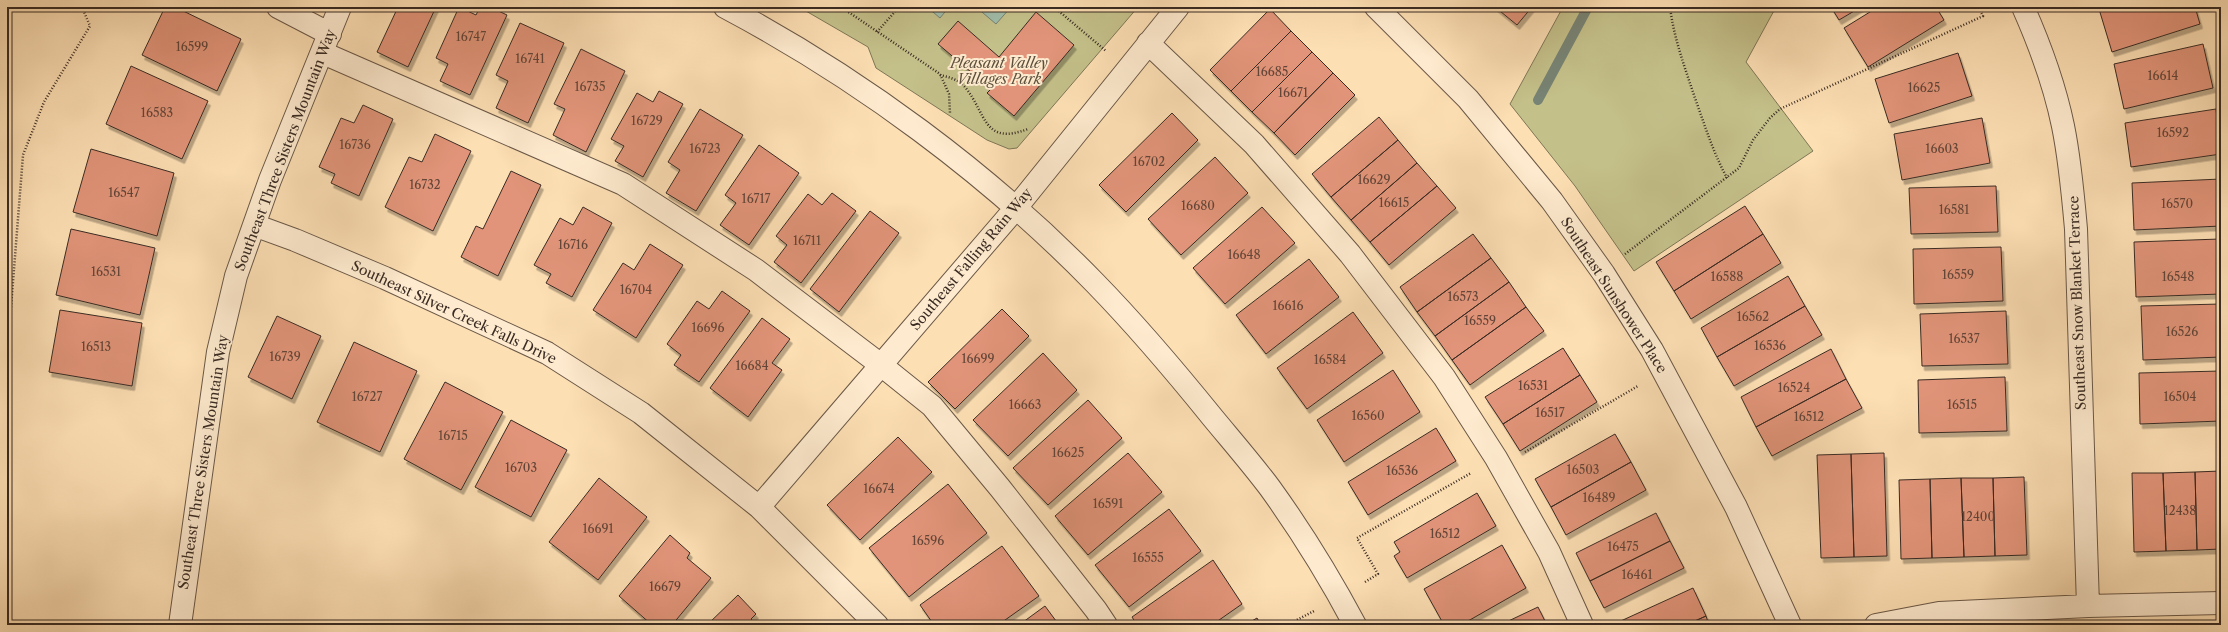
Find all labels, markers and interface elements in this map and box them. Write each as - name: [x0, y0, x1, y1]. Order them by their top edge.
- street label: Southeast Three Sisters Mountain Way: [230, 26, 340, 273]
- house number: 16747: [456, 29, 486, 44]
- house number: 16599: [176, 39, 208, 54]
- house number: 16741: [515, 51, 545, 66]
- park label: Pleasant Valley Villages Park: [949, 54, 1048, 88]
- house number: 16685: [1256, 64, 1288, 79]
- house number: 16614: [2147, 68, 2179, 83]
- house number: 16735: [575, 79, 605, 94]
- house number: 16625: [1908, 80, 1940, 95]
- house number: 16671: [1278, 85, 1308, 100]
- house number: 16583: [141, 105, 173, 120]
- house number: 16729: [631, 113, 663, 128]
- house number: 16592: [2157, 125, 2189, 140]
- house number: 16736: [339, 137, 371, 152]
- house number: 16723: [689, 141, 721, 156]
- house number: 16603: [1925, 141, 1959, 156]
- house number: 16702: [1133, 154, 1165, 169]
- house number: 16629: [1357, 172, 1391, 187]
- house number: 16732: [409, 177, 441, 192]
- street label: Southeast Falling Rain Way: [906, 184, 1036, 334]
- house number: 16547: [108, 185, 140, 200]
- house number: 16717: [742, 191, 770, 206]
- house number: 16615: [1379, 195, 1409, 210]
- street label: Southeast Snow Blanket Terrace: [2064, 195, 2090, 410]
- house number: 16570: [2161, 196, 2193, 211]
- house number: 16680: [1181, 198, 1215, 213]
- house number: 16581: [1939, 202, 1969, 217]
- street label: Southeast Sunshower Place: [1557, 214, 1671, 377]
- house number: 16711: [793, 233, 821, 248]
- house number: 16716: [558, 237, 588, 252]
- house number: 16648: [1227, 247, 1261, 262]
- street label: Southeast Silver Creek Falls Drive: [348, 256, 560, 368]
- house number: 16531: [91, 264, 121, 279]
- house number: 16559: [1942, 267, 1974, 282]
- house number: 16588: [1711, 269, 1743, 284]
- house number: 16548: [2162, 269, 2194, 284]
- house number: 16704: [620, 282, 652, 297]
- house number: 16573: [1447, 289, 1479, 304]
- house number: 16616: [1272, 298, 1304, 313]
- house number: 16562: [1737, 309, 1769, 324]
- house number: 16559: [1464, 313, 1496, 328]
- house number: 16696: [691, 320, 725, 335]
- house number: 16526: [2166, 324, 2198, 339]
- house number: 16537: [1948, 331, 1980, 346]
- street label: Southeast Three Sisters Mountain Way: [174, 333, 232, 591]
- house number: 16536: [1754, 338, 1786, 353]
- house number: 16513: [81, 339, 111, 354]
- house number: 16739: [269, 349, 301, 364]
- house number: 16699: [961, 351, 995, 366]
- house number: 16584: [1314, 352, 1346, 367]
- house number: 16684: [735, 358, 769, 373]
- house number: 16531: [1518, 378, 1548, 393]
- house number: 16524: [1778, 380, 1810, 395]
- house number: 16727: [352, 389, 382, 404]
- house number: 16504: [2163, 389, 2197, 404]
- house number: 16663: [1009, 397, 1041, 412]
- house number: 16515: [1947, 397, 1977, 412]
- house number: 16517: [1535, 405, 1565, 420]
- house number: 16560: [1351, 408, 1385, 423]
- house number: 16512: [1794, 409, 1824, 424]
- house number: 16715: [438, 428, 468, 443]
- house number: 16625: [1052, 445, 1084, 460]
- house number: 16703: [505, 460, 537, 475]
- house number: 16503: [1567, 462, 1599, 477]
- house number: 16536: [1386, 463, 1418, 478]
- house number: 16674: [863, 481, 895, 496]
- house number: 16489: [1582, 490, 1616, 505]
- house number: 16591: [1093, 496, 1123, 511]
- house number: 12438: [2164, 503, 2196, 518]
- house number: 12400: [1961, 509, 1995, 524]
- house number: 16691: [582, 521, 614, 536]
- house number: 16512: [1430, 526, 1460, 541]
- house number: 16596: [912, 533, 944, 548]
- house number: 16475: [1607, 539, 1639, 554]
- house number: 16555: [1132, 550, 1164, 565]
- house number: 16461: [1621, 567, 1653, 582]
- house number: 16679: [649, 579, 681, 594]

